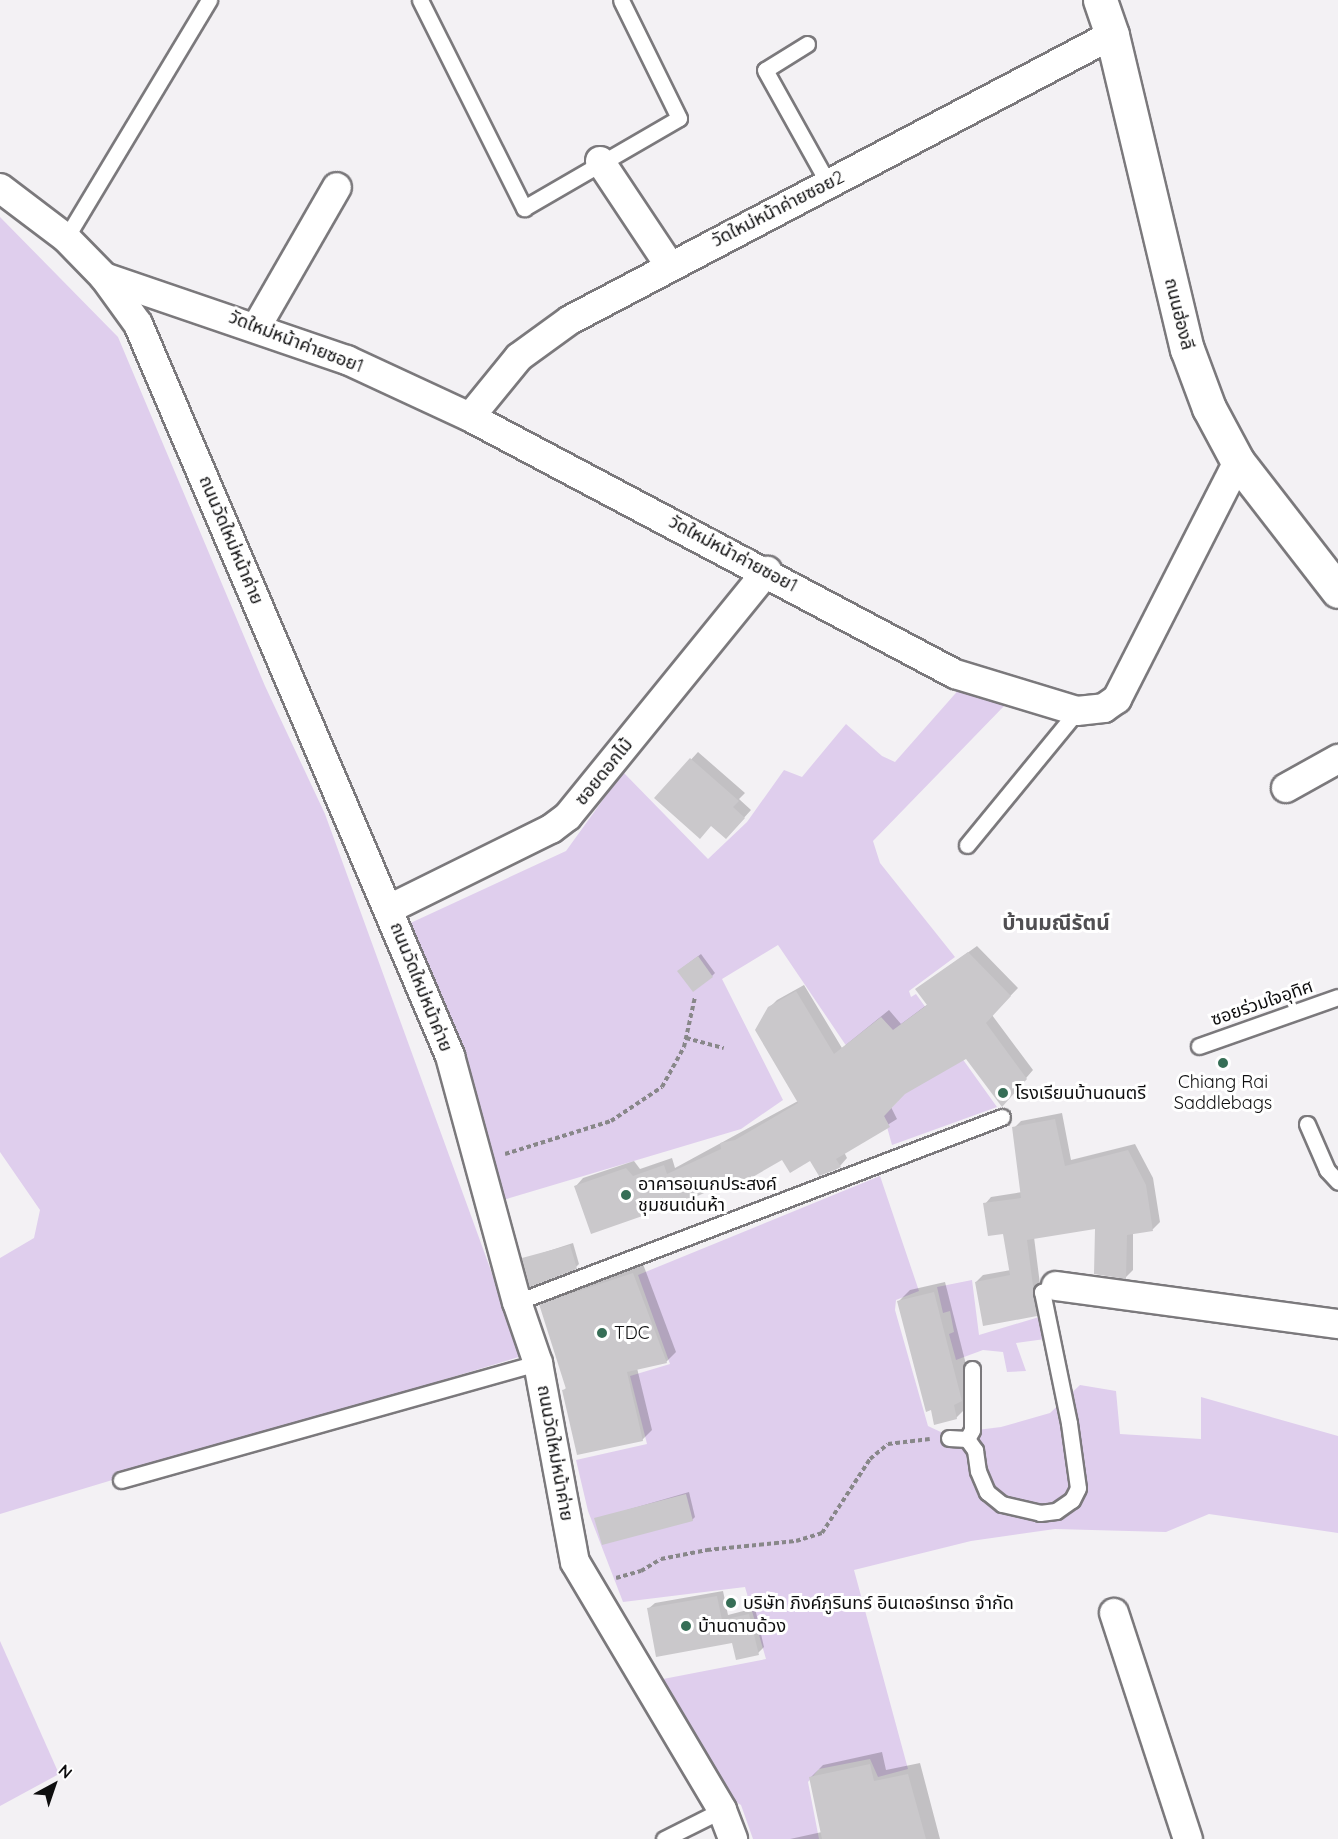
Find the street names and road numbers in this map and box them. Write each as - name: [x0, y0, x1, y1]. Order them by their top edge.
- street label: วัดใหม่หน้าค่ายซอย2: [708, 166, 848, 252]
- street label: ถนนฮ่องลี: [1160, 276, 1198, 352]
- street label: วัดใหม่หน้าค่ายซอย1: [226, 306, 366, 378]
- street label: ถนนวัดใหม่หน้าค่าย: [194, 472, 268, 608]
- street label: วัดใหม่หน้าค่ายซอย1: [665, 511, 801, 597]
- street label: ซอยดอกไม้: [571, 734, 637, 810]
- street label: ถนนวัดใหม่หน้าค่าย: [385, 919, 457, 1055]
- street label: ซอยร่วมใจอุทิศ: [1208, 975, 1316, 1031]
- street label: ถนนวัดใหม่หน้าค่าย: [532, 1383, 578, 1523]

